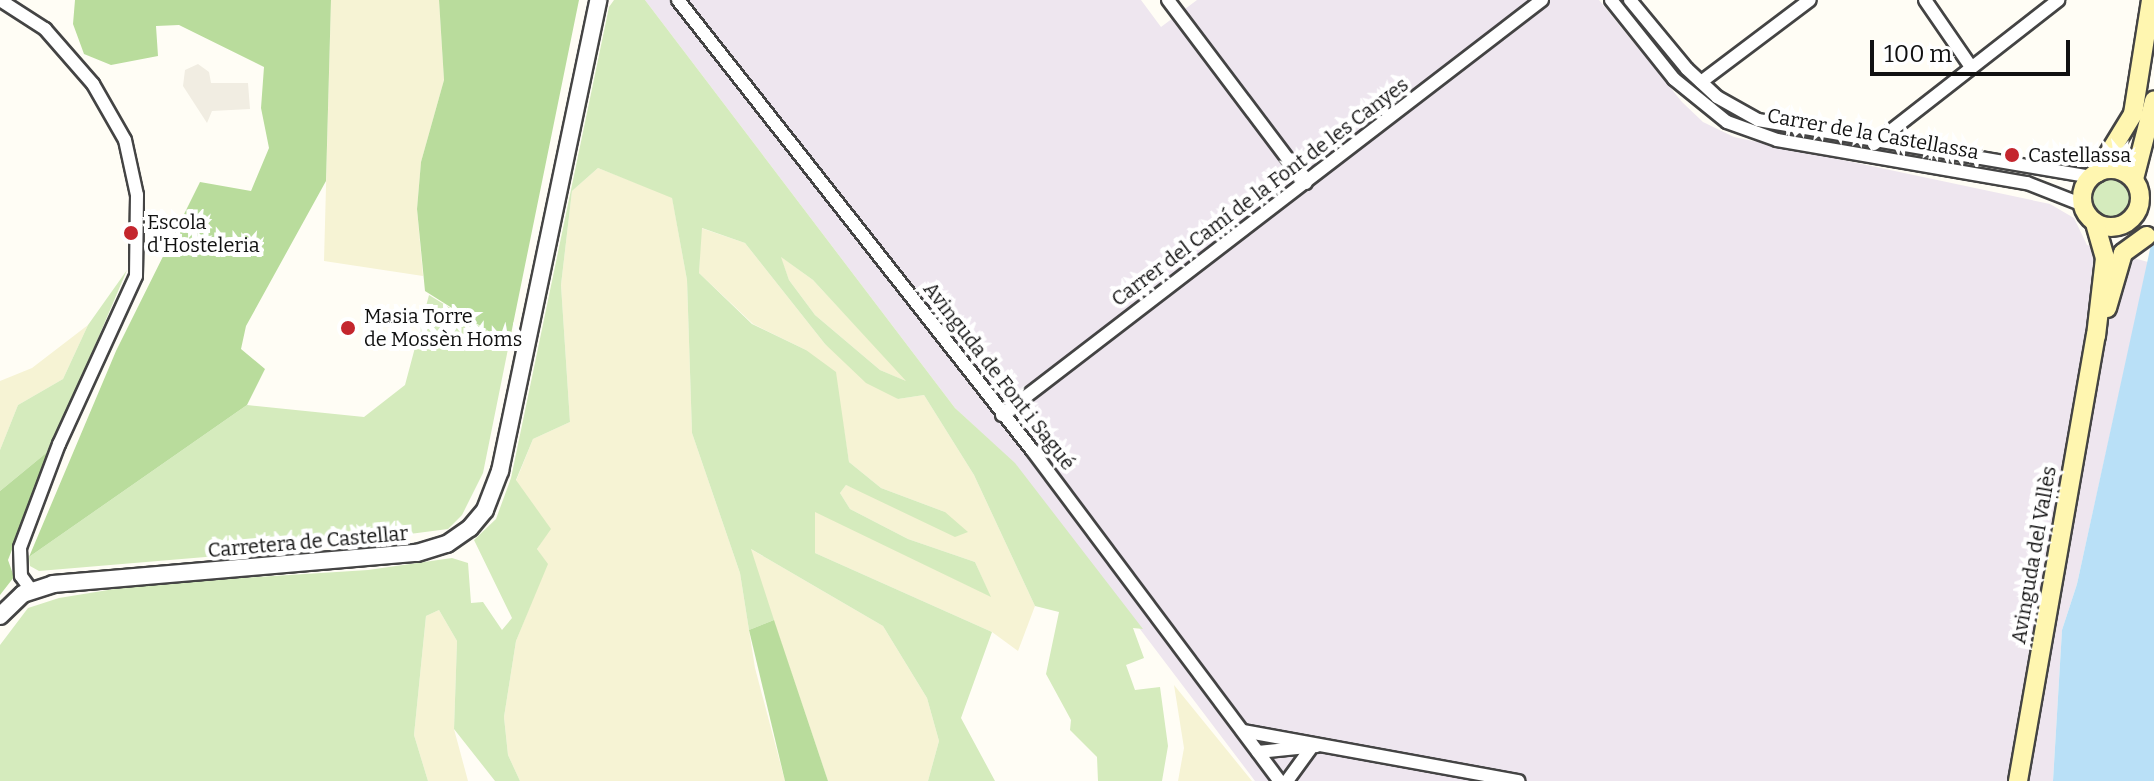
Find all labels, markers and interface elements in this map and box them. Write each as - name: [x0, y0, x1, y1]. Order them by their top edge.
- scale bar: [1874, 24, 2074, 74]
- text: 100 m: [1884, 40, 1952, 68]
- street label: Carrer del Camí de la Font de les Canyes: [1107, 72, 1413, 312]
- street label: Carrer de la Castellassa: [1765, 104, 1981, 164]
- place label: Castellassa: [2028, 143, 2131, 167]
- marker: Castellassa: [2003, 146, 2021, 164]
- place label: Escola d'Hosteleria: [147, 210, 260, 257]
- marker: Escola d'Hosteleria: [122, 224, 140, 242]
- street label: Avinguda de Font i Sagué: [918, 277, 1080, 475]
- place label: Masia Torre de Mossèn Homs: [364, 304, 522, 351]
- marker: Masia Torre de Mossèn Homs: [339, 319, 357, 337]
- street label: Avinguda del Vallès: [2007, 464, 2061, 646]
- street label: Carretera de Castellar: [207, 521, 409, 563]

